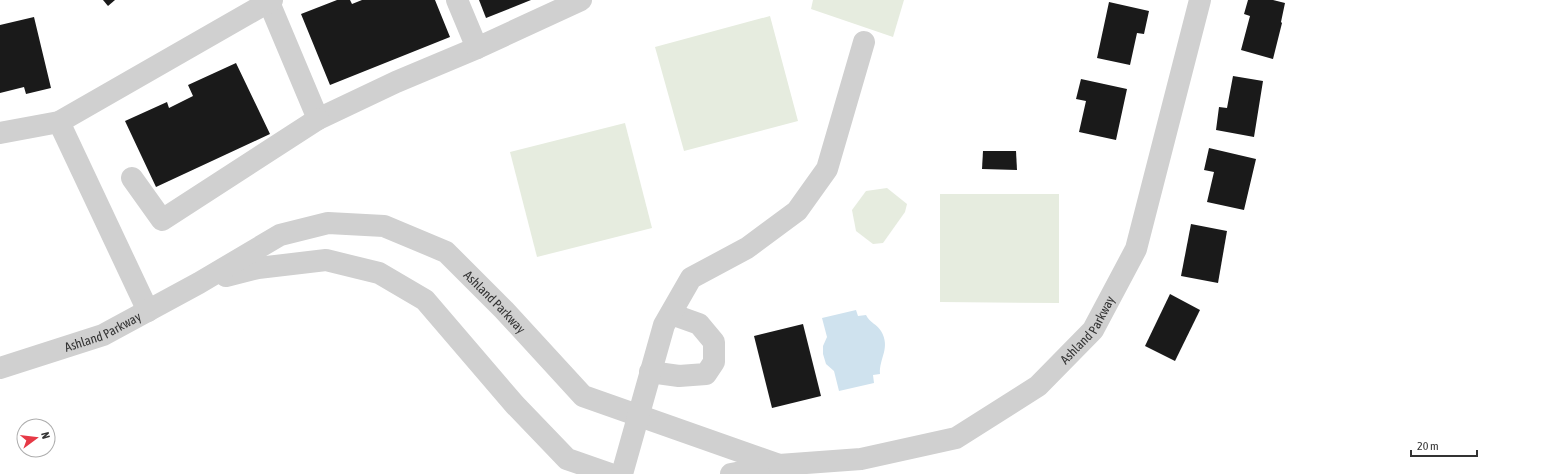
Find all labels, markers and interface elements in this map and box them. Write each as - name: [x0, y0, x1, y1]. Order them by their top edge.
- street label: Ashland Parkway: [461, 267, 529, 337]
- street label: Ashland Parkway: [1057, 293, 1118, 367]
- street label: Ashland Parkway: [63, 308, 144, 354]
- north arrow: [16, 418, 56, 458]
- text: N: [39, 431, 52, 440]
- scale bar: [1411, 432, 1477, 458]
- text: 20 m: [1417, 439, 1439, 453]

